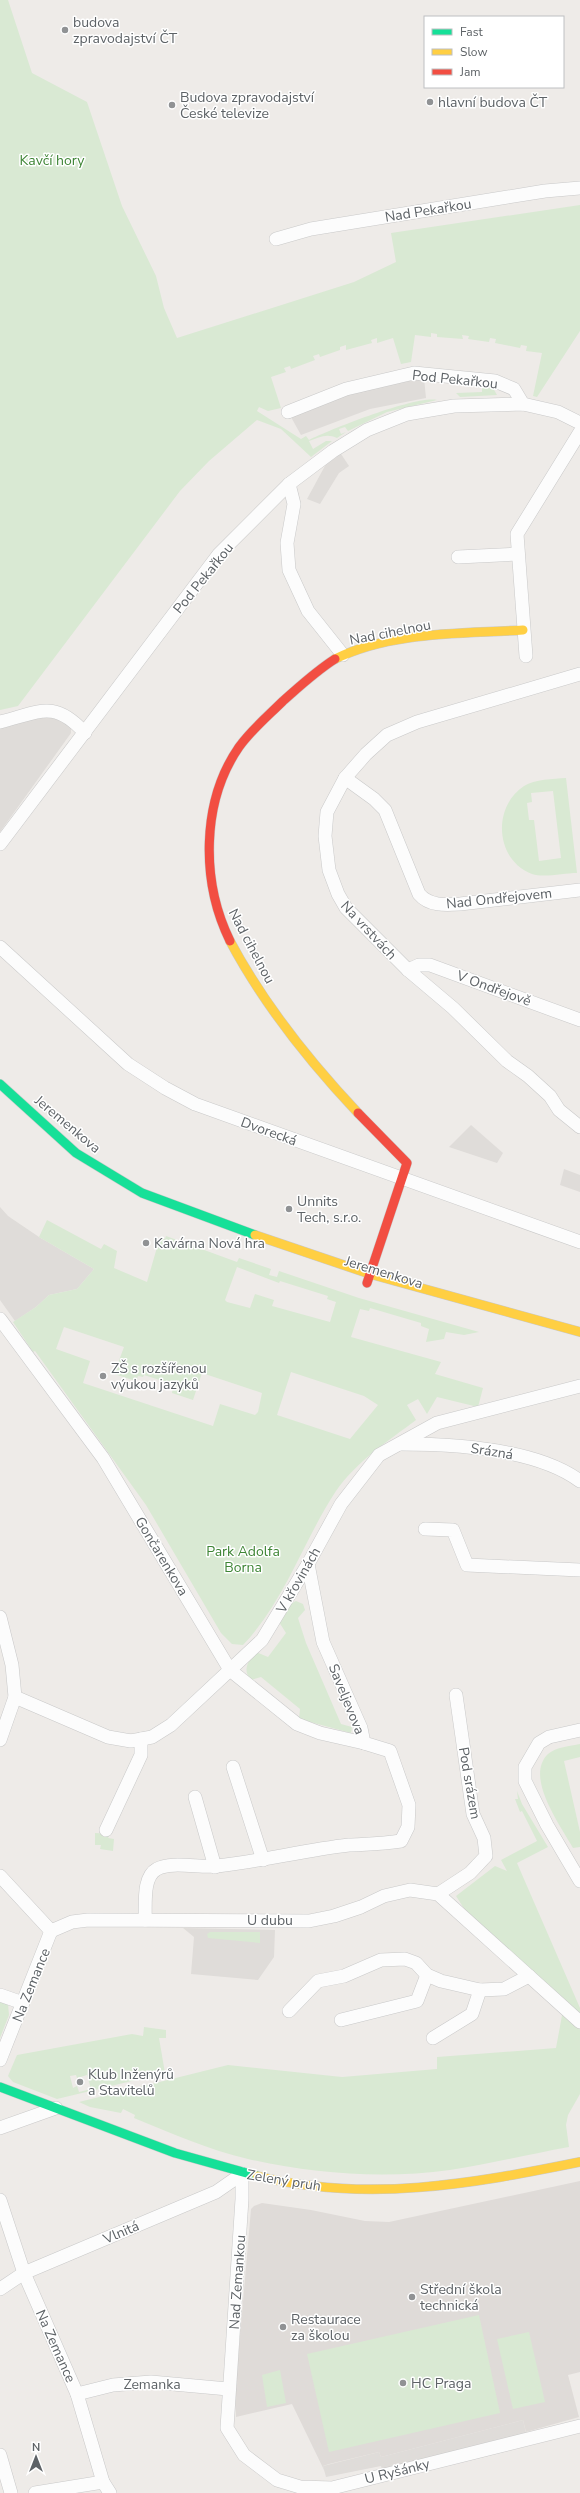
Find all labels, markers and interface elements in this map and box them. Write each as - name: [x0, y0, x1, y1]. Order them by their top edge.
- place label: budova zpravodajství ČT: [73, 13, 178, 48]
- legend: [424, 16, 564, 88]
- text: Fast: [460, 24, 483, 40]
- marker: budova zpravodajství ČT: [60, 25, 70, 35]
- text: Slow: [460, 44, 488, 60]
- text: Jam: [459, 64, 481, 80]
- place label: Budova zpravodajství České televize: [180, 88, 315, 123]
- place label: hlavní budova ČT: [438, 93, 548, 112]
- marker: hlavní budova ČT: [425, 97, 435, 107]
- marker: Budova zpravodajství České televize: [167, 100, 177, 110]
- park label: Kavčí hory: [20, 151, 85, 170]
- street label: Nad Pekařkou: [383, 194, 473, 227]
- street label: Pod Pekařkou: [411, 366, 499, 393]
- street label: Pod Pekařkou: [169, 539, 238, 618]
- street label: Nad cihelnou: [348, 615, 432, 650]
- street label: Nad Ondřejovem: [445, 883, 553, 914]
- street label: Na vrstvách: [336, 897, 401, 964]
- street label: Nad cihelnou: [224, 905, 279, 987]
- street label: V Ondřejově: [453, 966, 534, 1011]
- street label: Jeremenkova: [30, 1091, 105, 1158]
- street label: Dvorecká: [238, 1113, 300, 1150]
- place label: Unnits Tech, s.r.o.: [297, 1192, 361, 1227]
- marker: Unnits Tech, s.r.o.: [284, 1204, 294, 1214]
- place label: Kavárna Nová hra: [154, 1234, 265, 1253]
- marker: Kavárna Nová hra: [141, 1238, 151, 1248]
- street label: Jeremenkova: [342, 1251, 425, 1293]
- place label: ZŠ s rozšířenou výukou jazyků: [111, 1359, 207, 1394]
- marker: ZŠ s rozšířenou výukou jazyků: [98, 1371, 108, 1381]
- street label: Srázná: [469, 1439, 515, 1464]
- street label: Gončarenkova: [130, 1513, 193, 1599]
- park label: Park Adolfa Borna: [206, 1542, 280, 1577]
- street label: V křovinách: [271, 1544, 325, 1618]
- street label: Saveljevova: [324, 1661, 369, 1737]
- street label: Pod srázem: [454, 1746, 485, 1821]
- street label: U dubu: [247, 1911, 293, 1930]
- street label: Na Zemance: [8, 1945, 55, 2025]
- place label: Klub Inženýrů a Stavitelů: [88, 2065, 174, 2100]
- marker: Klub Inženýrů a Stavitelů: [75, 2077, 85, 2087]
- street label: Zelený pruh: [246, 2165, 322, 2196]
- street label: Vlnitá: [99, 2216, 142, 2249]
- street label: Nad Zemankou: [225, 2234, 250, 2330]
- place label: Střední škola technická: [420, 2280, 502, 2315]
- marker: Střední škola technická: [407, 2292, 417, 2302]
- street label: Na Zemance: [31, 2307, 80, 2386]
- place label: Restaurace za školou: [291, 2310, 361, 2345]
- marker: Restaurace za školou: [278, 2322, 288, 2332]
- place label: HC Praga: [411, 2374, 471, 2393]
- street label: Zemanka: [123, 2375, 181, 2394]
- marker: HC Praga: [398, 2378, 408, 2388]
- north arrow: [16, 2437, 56, 2477]
- text: N: [32, 2440, 40, 2455]
- street label: U Ryšánky: [363, 2454, 432, 2489]

